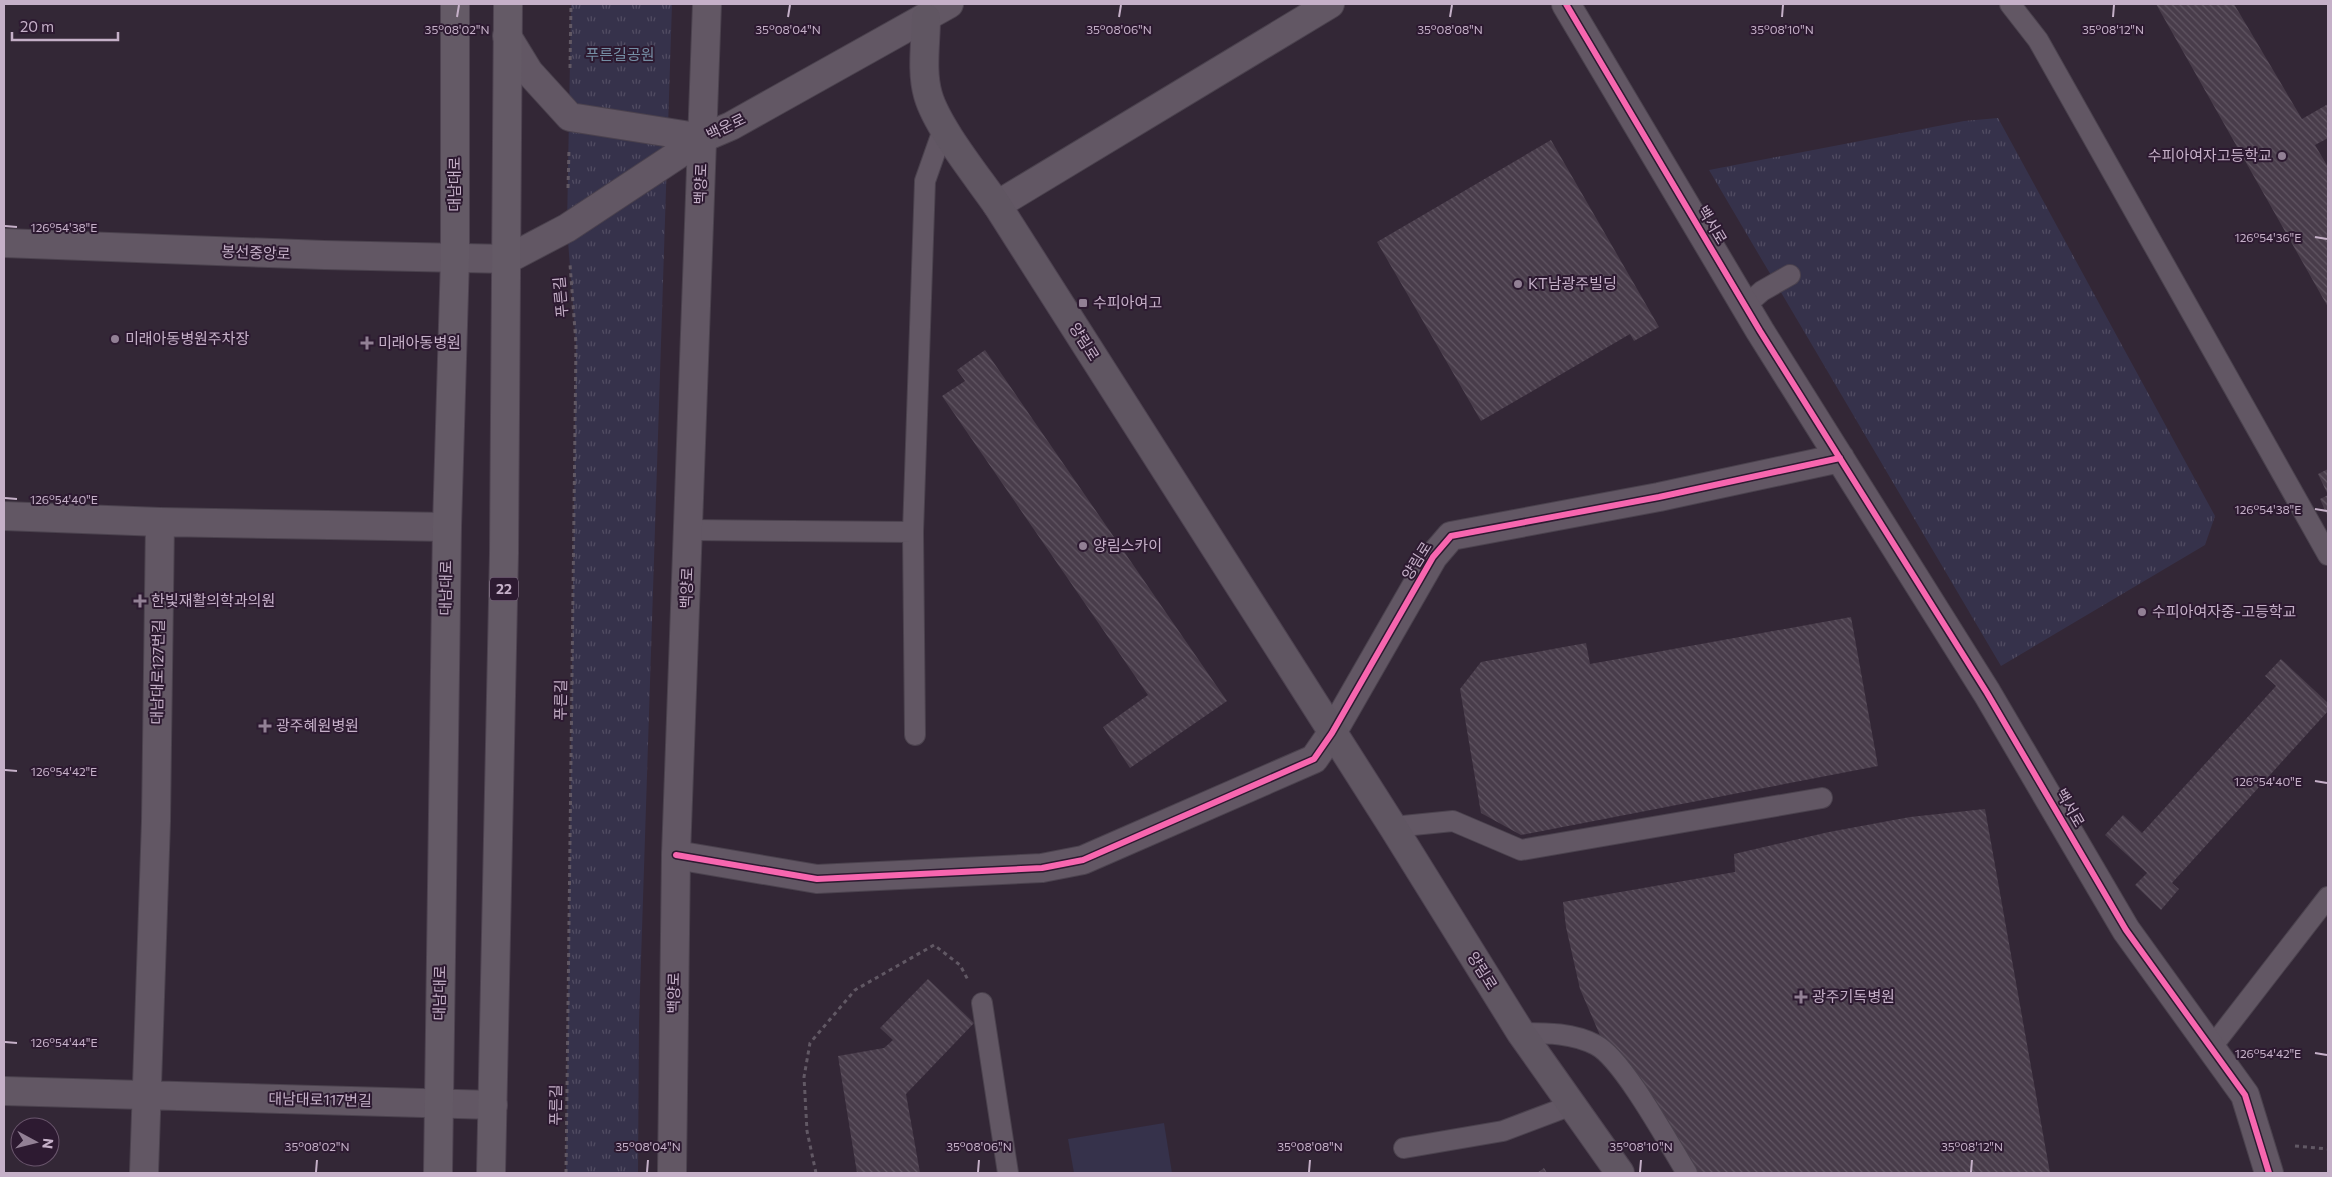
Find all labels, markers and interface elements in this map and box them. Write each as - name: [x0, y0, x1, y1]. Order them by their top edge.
- scale bar: [12, 10, 119, 42]
- text: 20 m: [20, 17, 54, 35]
- text: 35°08'02"N: [425, 22, 489, 36]
- text: 35°08'04"N: [755, 22, 821, 36]
- text: 35°08'06"N: [1086, 22, 1152, 36]
- text: 35°08'08"N: [1417, 22, 1483, 36]
- text: 35°08'10"N: [1750, 22, 1814, 36]
- text: 35°08'12"N: [2082, 22, 2144, 36]
- park label: 푸른길공원: [585, 45, 655, 63]
- street label: 백운로: [703, 109, 748, 143]
- place label: 수피아여자고등학교: [2148, 146, 2272, 164]
- marker: 수피아여자고등학교: [2276, 150, 2288, 162]
- street label: 대남대로: [445, 156, 463, 212]
- street label: 백양로: [690, 163, 710, 205]
- street label: 백서로: [1694, 202, 1731, 247]
- text: 126°54'38"E: [31, 220, 97, 234]
- text: 126°54'36"E: [2235, 230, 2301, 244]
- street label: 봉선중앙로: [221, 242, 291, 262]
- place label: KT남광주빌딩: [1528, 274, 1617, 292]
- street label: 푸른길: [549, 276, 571, 318]
- marker: KT남광주빌딩: [1512, 278, 1524, 290]
- place label: 수피아여고: [1093, 293, 1162, 311]
- marker: 수피아여고: [1077, 297, 1089, 309]
- street label: 양림로: [1066, 319, 1103, 364]
- place label: 미래아동병원주차장: [125, 329, 249, 347]
- marker: 미래아동병원주차장: [109, 333, 121, 345]
- place label: 미래아동병원: [378, 333, 461, 351]
- marker: 미래아동병원: [360, 336, 374, 350]
- text: 126°54'40"E: [30, 492, 98, 506]
- text: 126°54'38"E: [2235, 502, 2301, 516]
- place label: 양림스카이: [1093, 536, 1162, 554]
- street label: 양림로: [1398, 538, 1435, 583]
- marker: 양림스카이: [1077, 540, 1089, 552]
- street label: 대남대로: [436, 560, 454, 616]
- street label: 백양로: [676, 567, 696, 609]
- road number: 22: [490, 578, 518, 600]
- place label: 한빛재활의학과의원: [151, 591, 275, 609]
- marker: 한빛재활의학과의원: [133, 594, 147, 608]
- place label: 수피아여자중-고등학교: [2152, 602, 2296, 620]
- marker: 수피아여자중-고등학교: [2136, 606, 2148, 618]
- street label: 대남대로127번길: [147, 619, 167, 725]
- street label: 푸른길: [551, 679, 569, 721]
- place label: 광주혜원병원: [276, 716, 359, 734]
- marker: 광주혜원병원: [258, 719, 272, 733]
- text: 126°54'42"E: [31, 764, 97, 778]
- text: 126°54'40"E: [2234, 774, 2302, 788]
- street label: 백서로: [2053, 785, 2089, 830]
- street label: 양림로: [1464, 948, 1501, 993]
- street label: 대남대로: [430, 965, 448, 1021]
- street label: 백양로: [664, 972, 682, 1014]
- place label: 광주기독병원: [1812, 987, 1895, 1005]
- marker: 광주기독병원: [1794, 990, 1808, 1004]
- text: 126°54'44"E: [30, 1035, 98, 1049]
- text: 126°54'42"E: [2235, 1046, 2301, 1060]
- street label: 푸른길: [546, 1084, 564, 1126]
- street label: 대남대로117번길: [268, 1089, 372, 1109]
- north arrow: [10, 1117, 60, 1167]
- text: N: [39, 1137, 57, 1150]
- text: 35°08'02"N: [285, 1139, 349, 1153]
- text: 35°08'04"N: [615, 1139, 681, 1153]
- text: 35°08'06"N: [946, 1139, 1012, 1153]
- text: 35°08'08"N: [1277, 1139, 1343, 1153]
- text: 35°08'10"N: [1609, 1139, 1673, 1153]
- text: 35°08'12"N: [1941, 1139, 2003, 1153]

